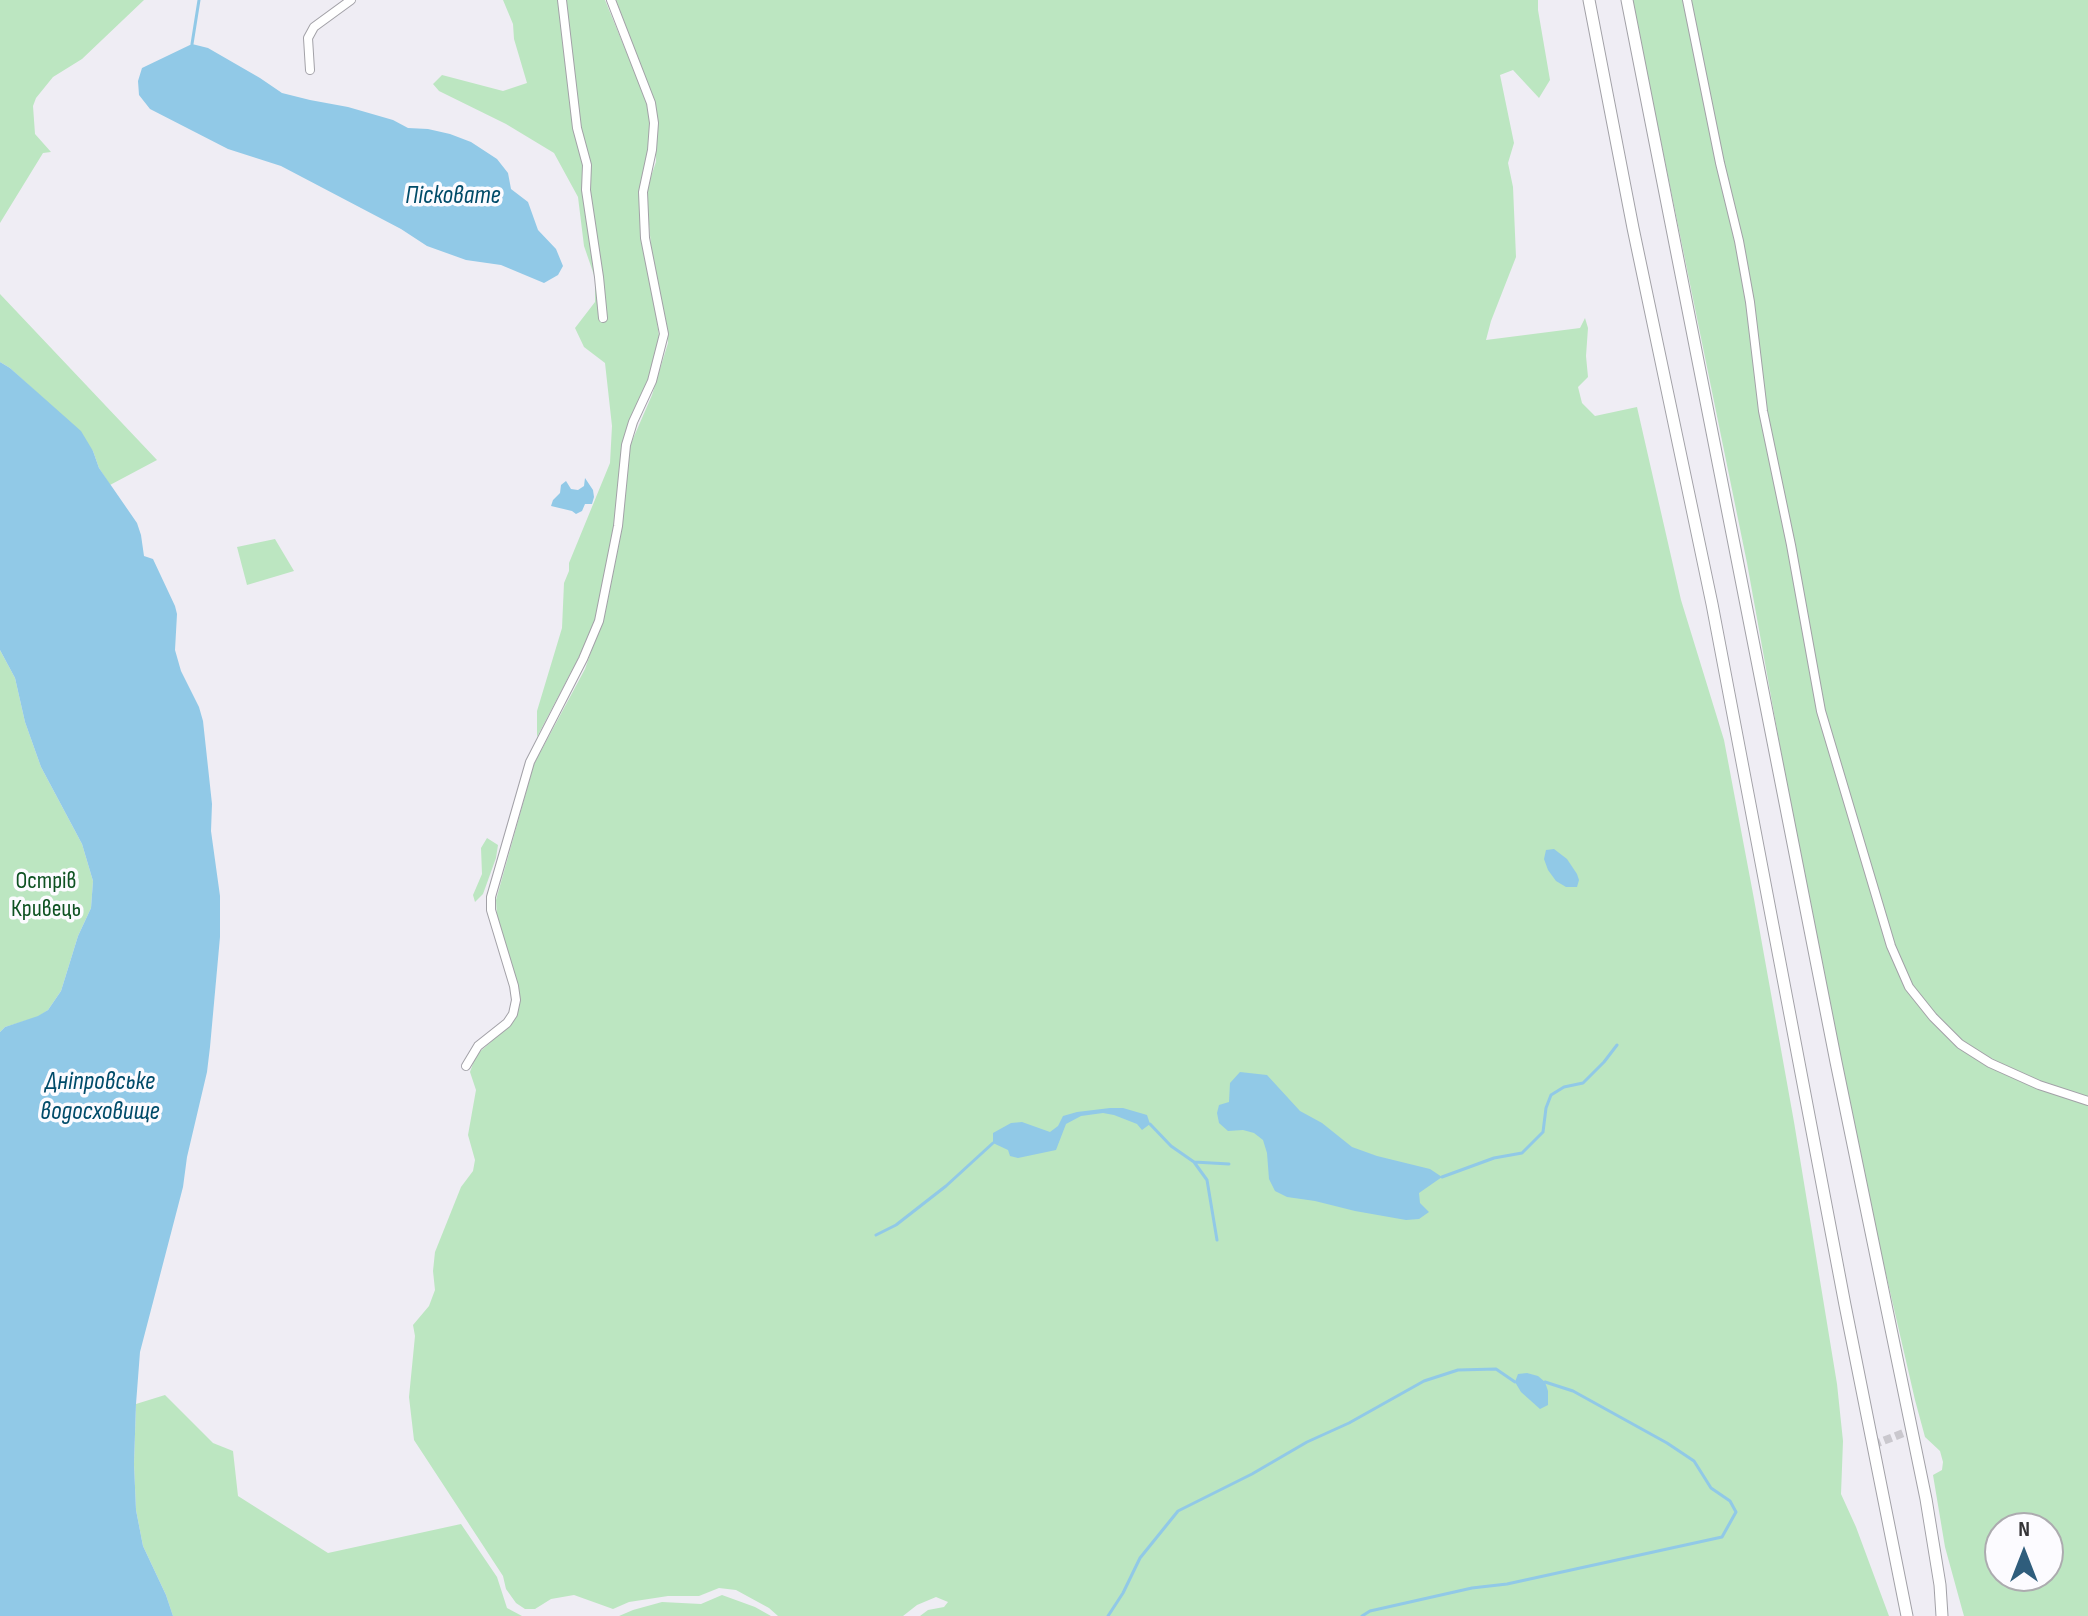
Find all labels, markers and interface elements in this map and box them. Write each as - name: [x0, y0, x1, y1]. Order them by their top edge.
- water label: Пісковате: [405, 180, 501, 212]
- park label: Острів Кривець: [11, 868, 81, 924]
- water label: Дніпровське водосховище: [40, 1066, 160, 1128]
- north arrow: [1984, 1512, 2064, 1592]
- text: N: [2018, 1516, 2030, 1543]

